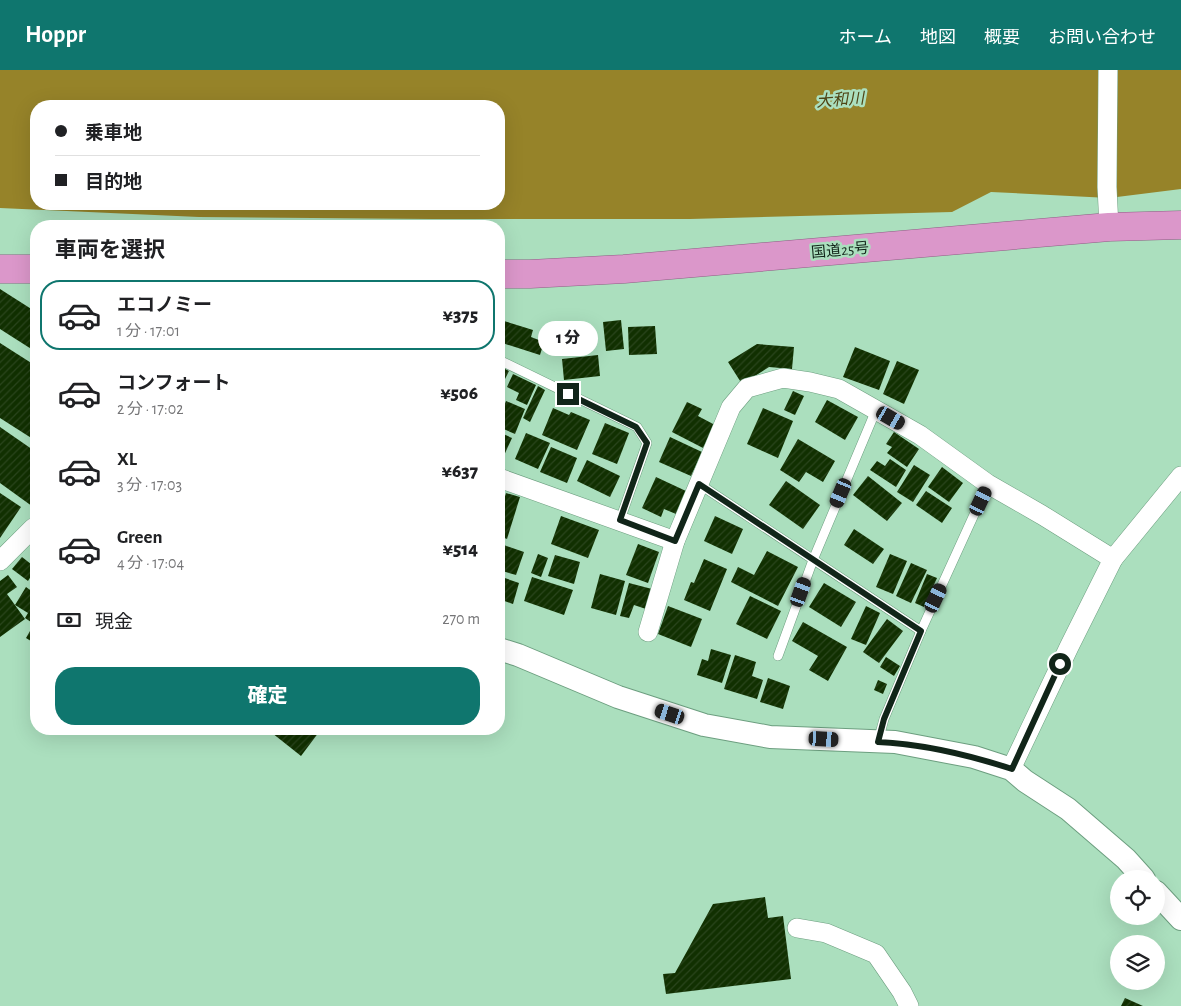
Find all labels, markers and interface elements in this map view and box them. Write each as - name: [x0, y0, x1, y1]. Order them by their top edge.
- text: Hoppr: [25, 23, 86, 47]
- text: ホーム: [839, 29, 892, 47]
- text: 地図: [920, 29, 956, 47]
- text: 概要: [984, 29, 1020, 47]
- text: お問い合わせ: [1048, 29, 1156, 47]
- water label: 大和川: [815, 89, 867, 110]
- text: 乗車地: [85, 124, 142, 143]
- text: 目的地: [85, 173, 142, 192]
- text: 車両を選択: [55, 239, 165, 261]
- street label: 国道25号: [810, 239, 870, 261]
- icon: car: [57, 293, 102, 338]
- text: エコノミー: [117, 296, 212, 315]
- text: ¥375: [443, 306, 478, 325]
- callout: 1 分: [538, 322, 598, 356]
- text: 1 分 · 17:01: [117, 323, 180, 339]
- text: 1 分: [556, 330, 580, 346]
- icon: car: [57, 371, 102, 416]
- text: コンフォート: [117, 374, 230, 393]
- route end: [557, 383, 579, 405]
- text: ¥506: [440, 384, 478, 403]
- text: 2 分 · 17:02: [117, 401, 183, 417]
- car: [874, 404, 907, 432]
- icon: car: [57, 449, 102, 494]
- text: XL: [117, 450, 137, 469]
- text: ¥637: [442, 462, 478, 481]
- car: [828, 476, 853, 510]
- text: 3 分 · 17:03: [117, 477, 182, 493]
- car: [967, 484, 994, 518]
- icon: car: [57, 527, 102, 572]
- text: Green: [117, 528, 163, 547]
- text: ¥514: [443, 540, 478, 559]
- text: 4 分 · 17:04: [117, 555, 184, 571]
- car: [788, 575, 813, 609]
- car: [922, 581, 949, 615]
- icon: cash: [55, 606, 83, 634]
- text: 270 m: [442, 611, 480, 627]
- text: 現金: [95, 613, 133, 632]
- route start: [1049, 653, 1071, 675]
- button: 確定: [55, 667, 480, 725]
- car: [653, 702, 686, 726]
- car: [808, 731, 839, 747]
- map controls: [1110, 870, 1165, 990]
- button: locate: [1110, 870, 1165, 925]
- button: layers: [1110, 935, 1165, 990]

